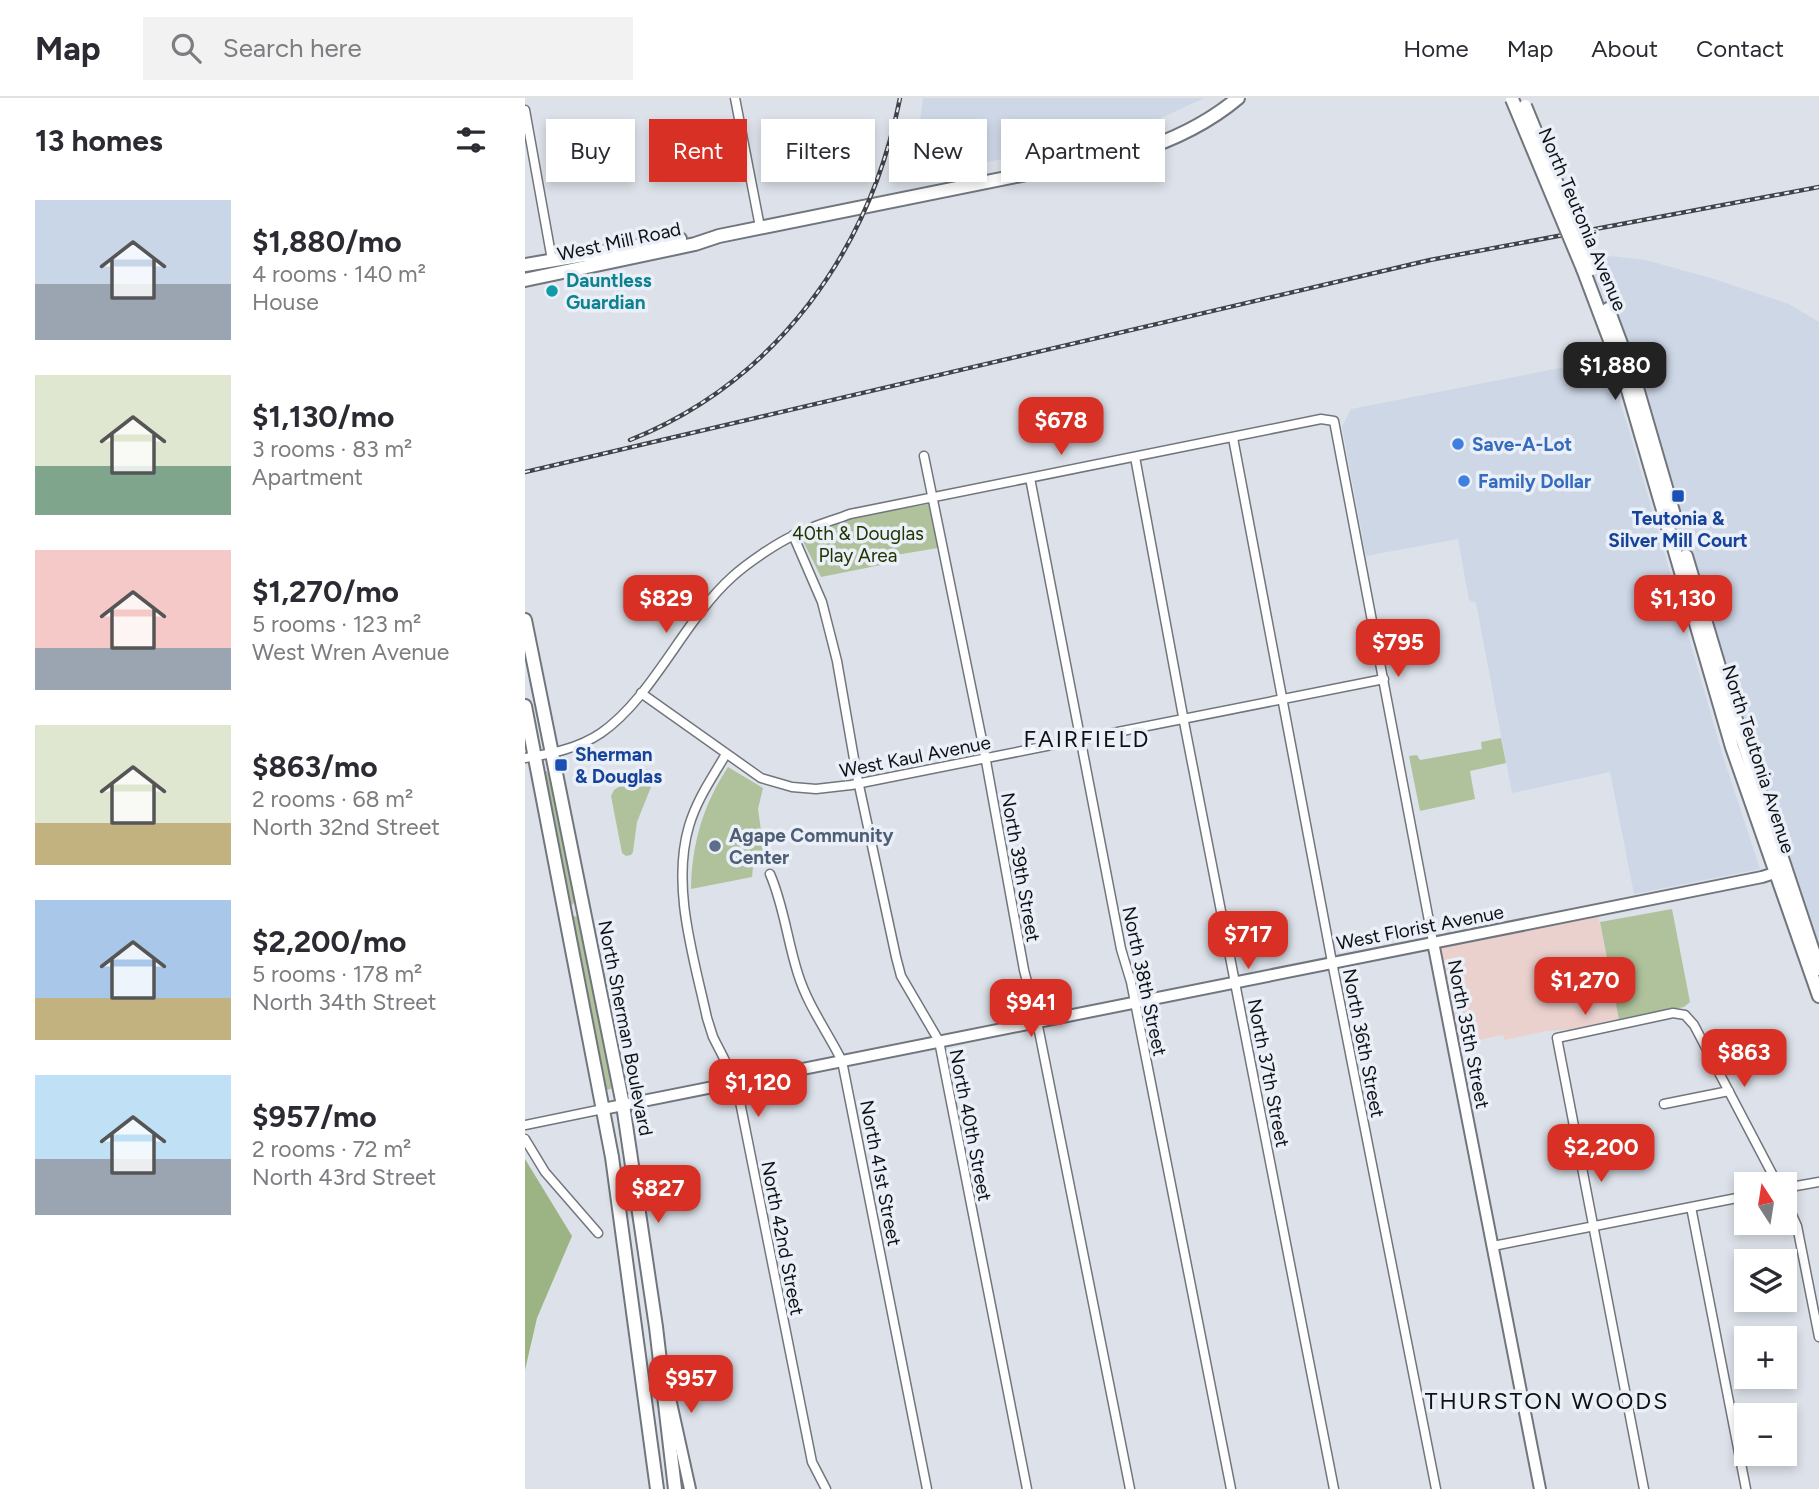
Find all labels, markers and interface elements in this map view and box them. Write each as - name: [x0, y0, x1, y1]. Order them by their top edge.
- search box: [143, 17, 633, 80]
- text: Map: [35, 29, 101, 68]
- icon: search: [167, 29, 205, 67]
- text: Search here: [223, 32, 362, 64]
- text: Home: [1403, 34, 1469, 63]
- text: Map: [1507, 34, 1553, 63]
- text: About: [1591, 34, 1658, 63]
- text: Contact: [1696, 34, 1784, 63]
- chip: Buy: [546, 119, 635, 182]
- chip: Rent: [649, 119, 747, 182]
- chip: Filters: [761, 119, 875, 182]
- chip: New: [889, 119, 987, 182]
- chip: Apartment: [1001, 119, 1165, 182]
- icon: filters: [452, 121, 490, 159]
- text: 13 homes: [35, 122, 163, 159]
- street label: North Teutonia Avenue: [1534, 124, 1632, 314]
- street label: West Mill Road: [555, 217, 683, 266]
- text: $1,880/mo: [252, 223, 402, 260]
- icon: home: [91, 228, 175, 312]
- text: 4 rooms · 140 m²: [252, 260, 426, 288]
- place label: Dauntless Guardian: [566, 269, 652, 314]
- marker: Dauntless Guardian: [544, 283, 560, 299]
- text: House: [252, 288, 319, 316]
- pin: $1,880: [1558, 342, 1672, 402]
- text: $1,880: [1579, 351, 1651, 379]
- text: $1,130/mo: [252, 398, 394, 435]
- pin: $678: [1020, 398, 1102, 457]
- icon: home: [91, 403, 175, 487]
- text: $678: [1035, 406, 1087, 434]
- place label: Save-A-Lot: [1472, 433, 1572, 456]
- text: 3 rooms · 83 m²: [252, 435, 412, 463]
- marker: Save-A-Lot: [1450, 436, 1466, 452]
- text: Apartment: [252, 463, 363, 491]
- place label: Family Dollar: [1478, 470, 1591, 493]
- marker: Family Dollar: [1456, 473, 1472, 489]
- marker: Teutonia & Silver Mill Court: [1670, 488, 1686, 504]
- place label: Teutonia & Silver Mill Court: [1608, 507, 1748, 552]
- park label: 40th & Douglas Play Area: [792, 522, 924, 567]
- text: $1,270/mo: [252, 573, 399, 610]
- pin: $829: [625, 575, 707, 635]
- pin: $1,130: [1626, 575, 1740, 635]
- icon: home: [91, 578, 175, 662]
- text: $829: [639, 584, 693, 612]
- text: $1,130: [1650, 584, 1716, 612]
- text: 5 rooms · 123 m²: [252, 610, 421, 638]
- pin: $795: [1357, 620, 1439, 679]
- text: $795: [1372, 628, 1424, 656]
- text: West Wren Avenue: [252, 638, 449, 666]
- street label: North Teutonia Avenue: [1717, 662, 1800, 856]
- district label: FAIRFIELD: [1024, 725, 1150, 753]
- street label: West Kaul Avenue: [838, 731, 993, 782]
- place label: Sherman & Douglas: [575, 743, 662, 788]
- text: $863/mo: [252, 748, 378, 785]
- icon: home: [91, 753, 175, 837]
- marker: Sherman & Douglas: [553, 757, 569, 773]
- text: 2 rooms · 68 m²: [252, 785, 413, 813]
- street label: North 39th Street: [996, 791, 1045, 944]
- text: North 32nd Street: [252, 813, 440, 841]
- place label: Agape Community Center: [729, 824, 894, 869]
- marker: Agape Community Center: [707, 838, 723, 854]
- street label: West Florist Avenue: [1335, 900, 1506, 955]
- street label: North 38th Street: [1117, 904, 1172, 1058]
- pin: $717: [1207, 912, 1289, 971]
- street label: North Sherman Boulevard: [593, 918, 658, 1138]
- text: $717: [1224, 920, 1272, 948]
- text: $2,200/mo: [252, 923, 407, 960]
- icon: home: [91, 928, 175, 1012]
- street label: North 35th Street: [1443, 958, 1494, 1111]
- pin: $1,270: [1528, 958, 1642, 1017]
- text: 5 rooms · 178 m²: [252, 960, 422, 988]
- text: $1,270: [1550, 966, 1620, 994]
- street label: North 36th Street: [1338, 967, 1389, 1120]
- pin: $941: [990, 979, 1072, 1039]
- text: North 34th Street: [252, 988, 437, 1016]
- text: $941: [1006, 988, 1056, 1016]
- street label: North 37th Street: [1243, 997, 1294, 1149]
- pin: $863: [1703, 1030, 1785, 1089]
- text: $863: [1718, 1038, 1770, 1066]
- street label: North 40th Street: [945, 1047, 997, 1203]
- pin: $1,120: [701, 1060, 815, 1119]
- text: $1,120: [725, 1068, 791, 1096]
- text: $957/mo: [252, 1098, 377, 1135]
- street label: North 41st Street: [855, 1098, 906, 1248]
- icon: home: [91, 1103, 175, 1187]
- pin: $2,200: [1544, 1124, 1658, 1184]
- text: $2,200: [1563, 1133, 1639, 1161]
- text: 2 rooms · 72 m²: [252, 1135, 411, 1163]
- street label: North 42nd Street: [756, 1159, 809, 1317]
- text: North 43rd Street: [252, 1163, 436, 1191]
- pin: $827: [617, 1166, 699, 1225]
- north arrow: [1734, 1172, 1797, 1236]
- map controls: [1734, 1172, 1797, 1466]
- text: $827: [632, 1174, 684, 1202]
- button: layers: [1734, 1249, 1797, 1312]
- button: +: [1734, 1326, 1797, 1389]
- pin: $957: [650, 1356, 732, 1415]
- text: $957: [665, 1364, 717, 1392]
- district label: THURSTON WOODS: [1425, 1387, 1669, 1415]
- button: −: [1734, 1403, 1797, 1466]

